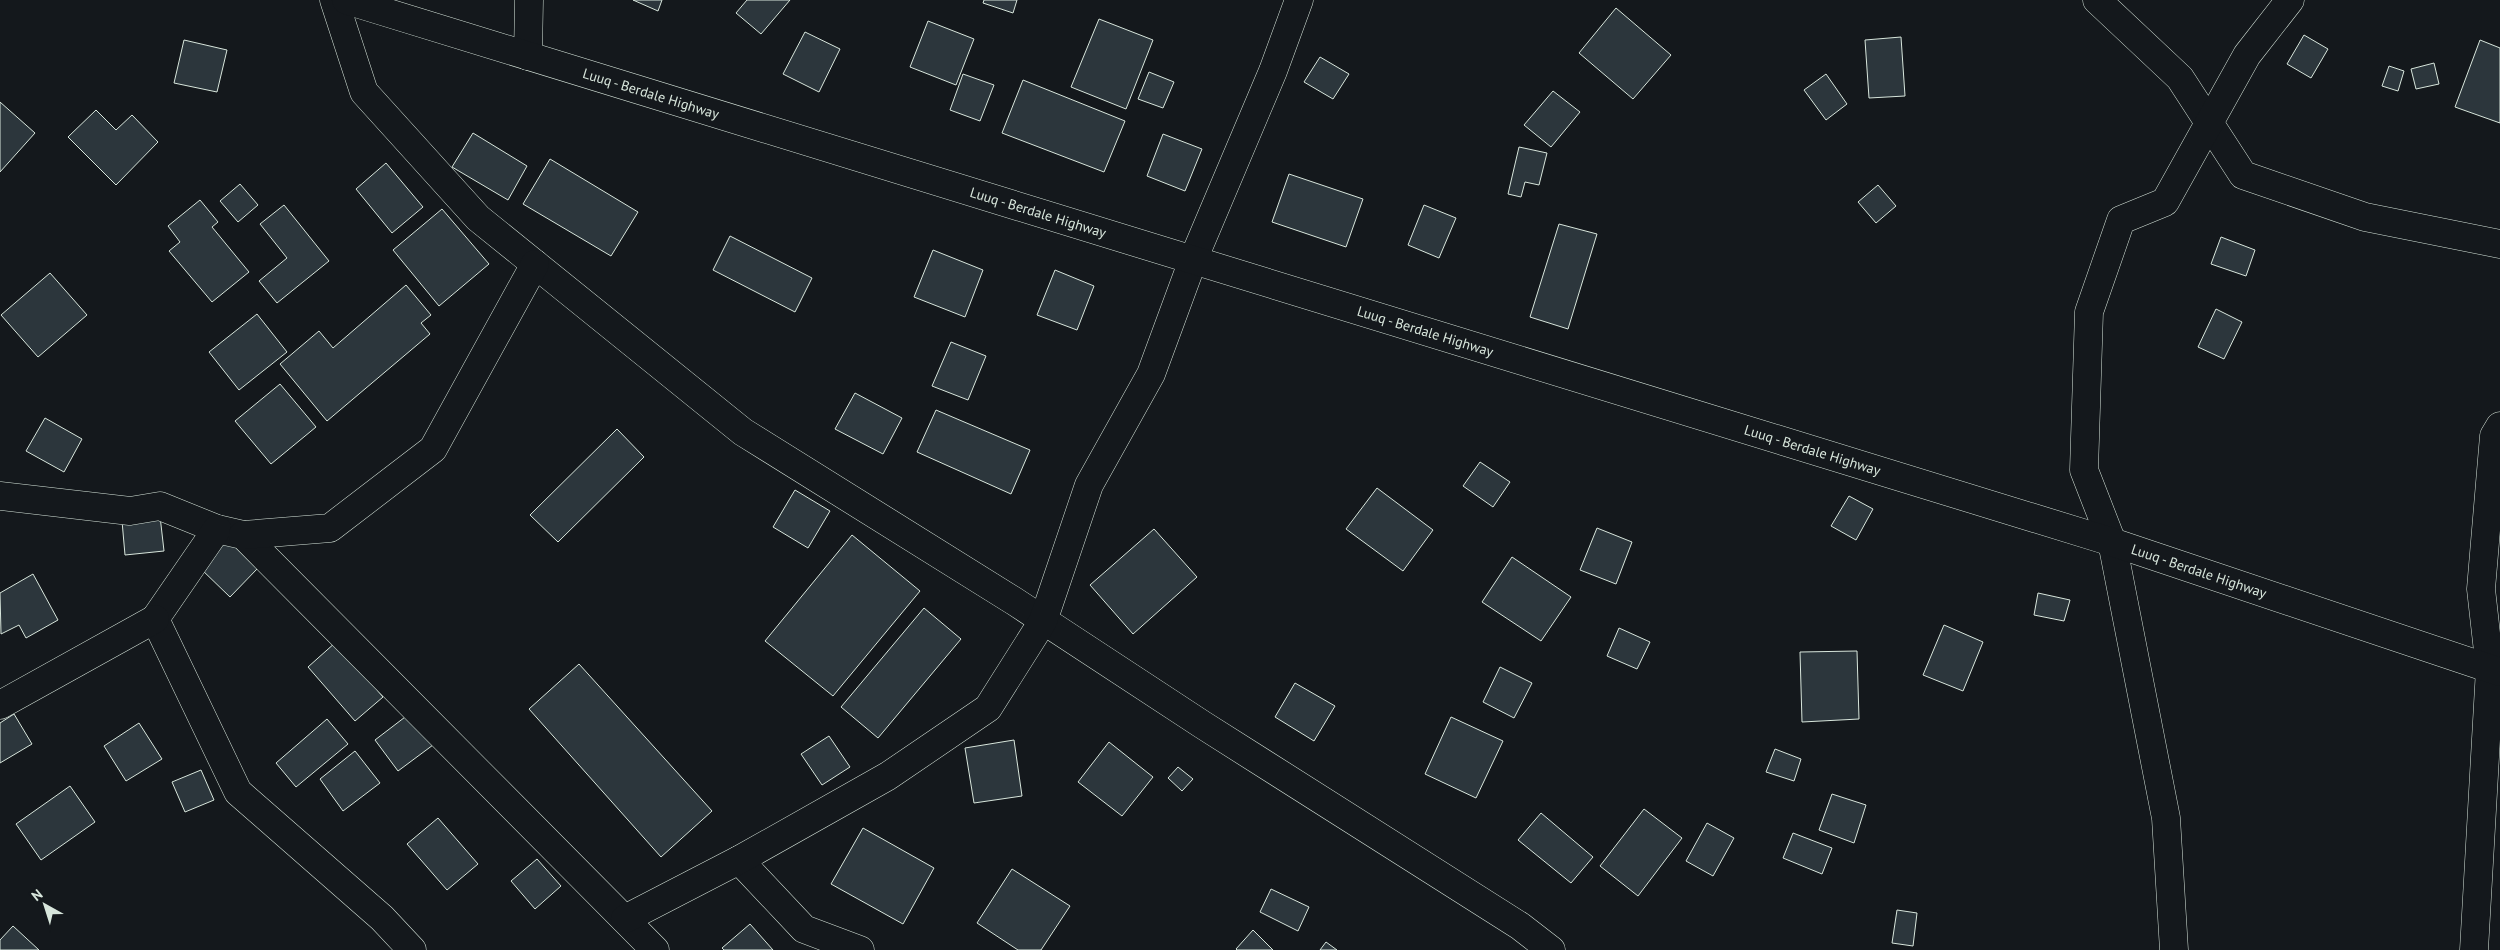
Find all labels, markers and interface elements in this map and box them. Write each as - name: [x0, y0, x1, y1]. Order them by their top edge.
- street label: Luuq - Berdale Highway: [581, 64, 722, 123]
- street label: Luuq - Berdale Highway: [968, 183, 1109, 242]
- street label: Luuq - Berdale Highway: [1355, 302, 1496, 361]
- street label: Luuq - Berdale Highway: [1742, 421, 1883, 480]
- street label: Luuq - Berdale Highway: [2129, 540, 2269, 602]
- north arrow: [20, 880, 70, 930]
- text: N: [28, 885, 46, 905]

